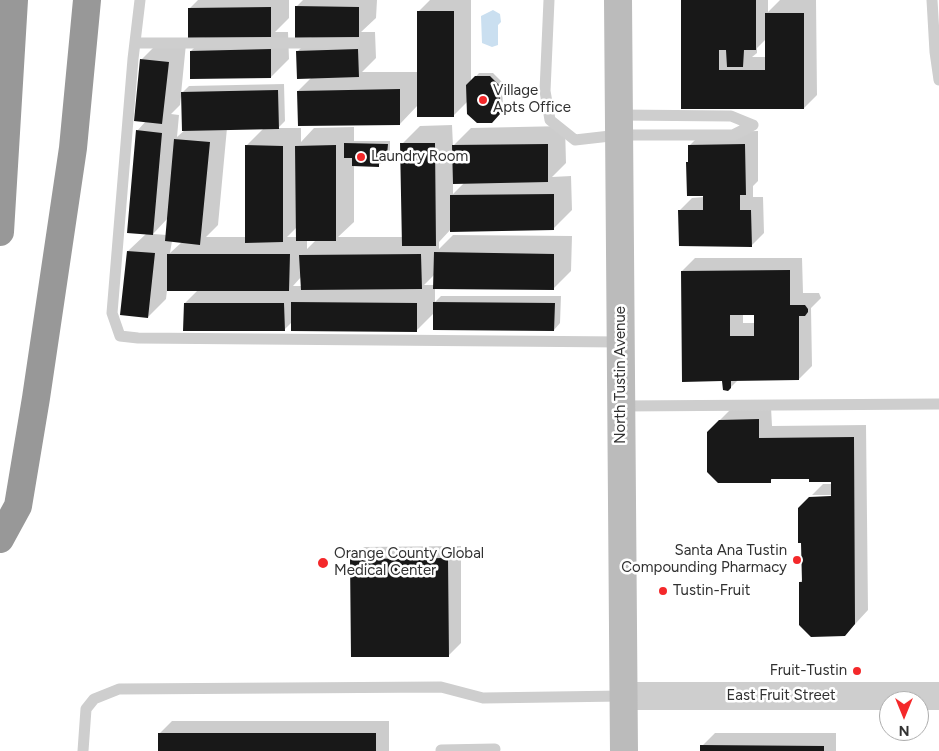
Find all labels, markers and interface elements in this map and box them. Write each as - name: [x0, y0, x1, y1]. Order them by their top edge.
- place label: Village Apts Office: [493, 82, 571, 117]
- marker: Village Apts Office: [477, 94, 489, 106]
- place label: Laundry Room: [371, 148, 468, 166]
- marker: Laundry Room: [355, 151, 367, 163]
- street label: North Tustin Avenue: [612, 306, 630, 444]
- place label: Santa Ana Tustin Compounding Pharmacy: [621, 542, 787, 577]
- place label: Orange County Global Medical Center: [334, 545, 484, 580]
- marker: Santa Ana Tustin Compounding Pharmacy: [791, 554, 803, 566]
- marker: Orange County Global Medical Center: [316, 556, 330, 570]
- place label: Tustin-Fruit: [673, 582, 750, 600]
- marker: Tustin-Fruit: [657, 585, 669, 597]
- place label: Fruit-Tustin: [770, 662, 847, 680]
- marker: Fruit-Tustin: [851, 665, 863, 677]
- street label: East Fruit Street: [726, 687, 836, 705]
- north arrow: [879, 691, 929, 741]
- text: N: [899, 722, 909, 739]

